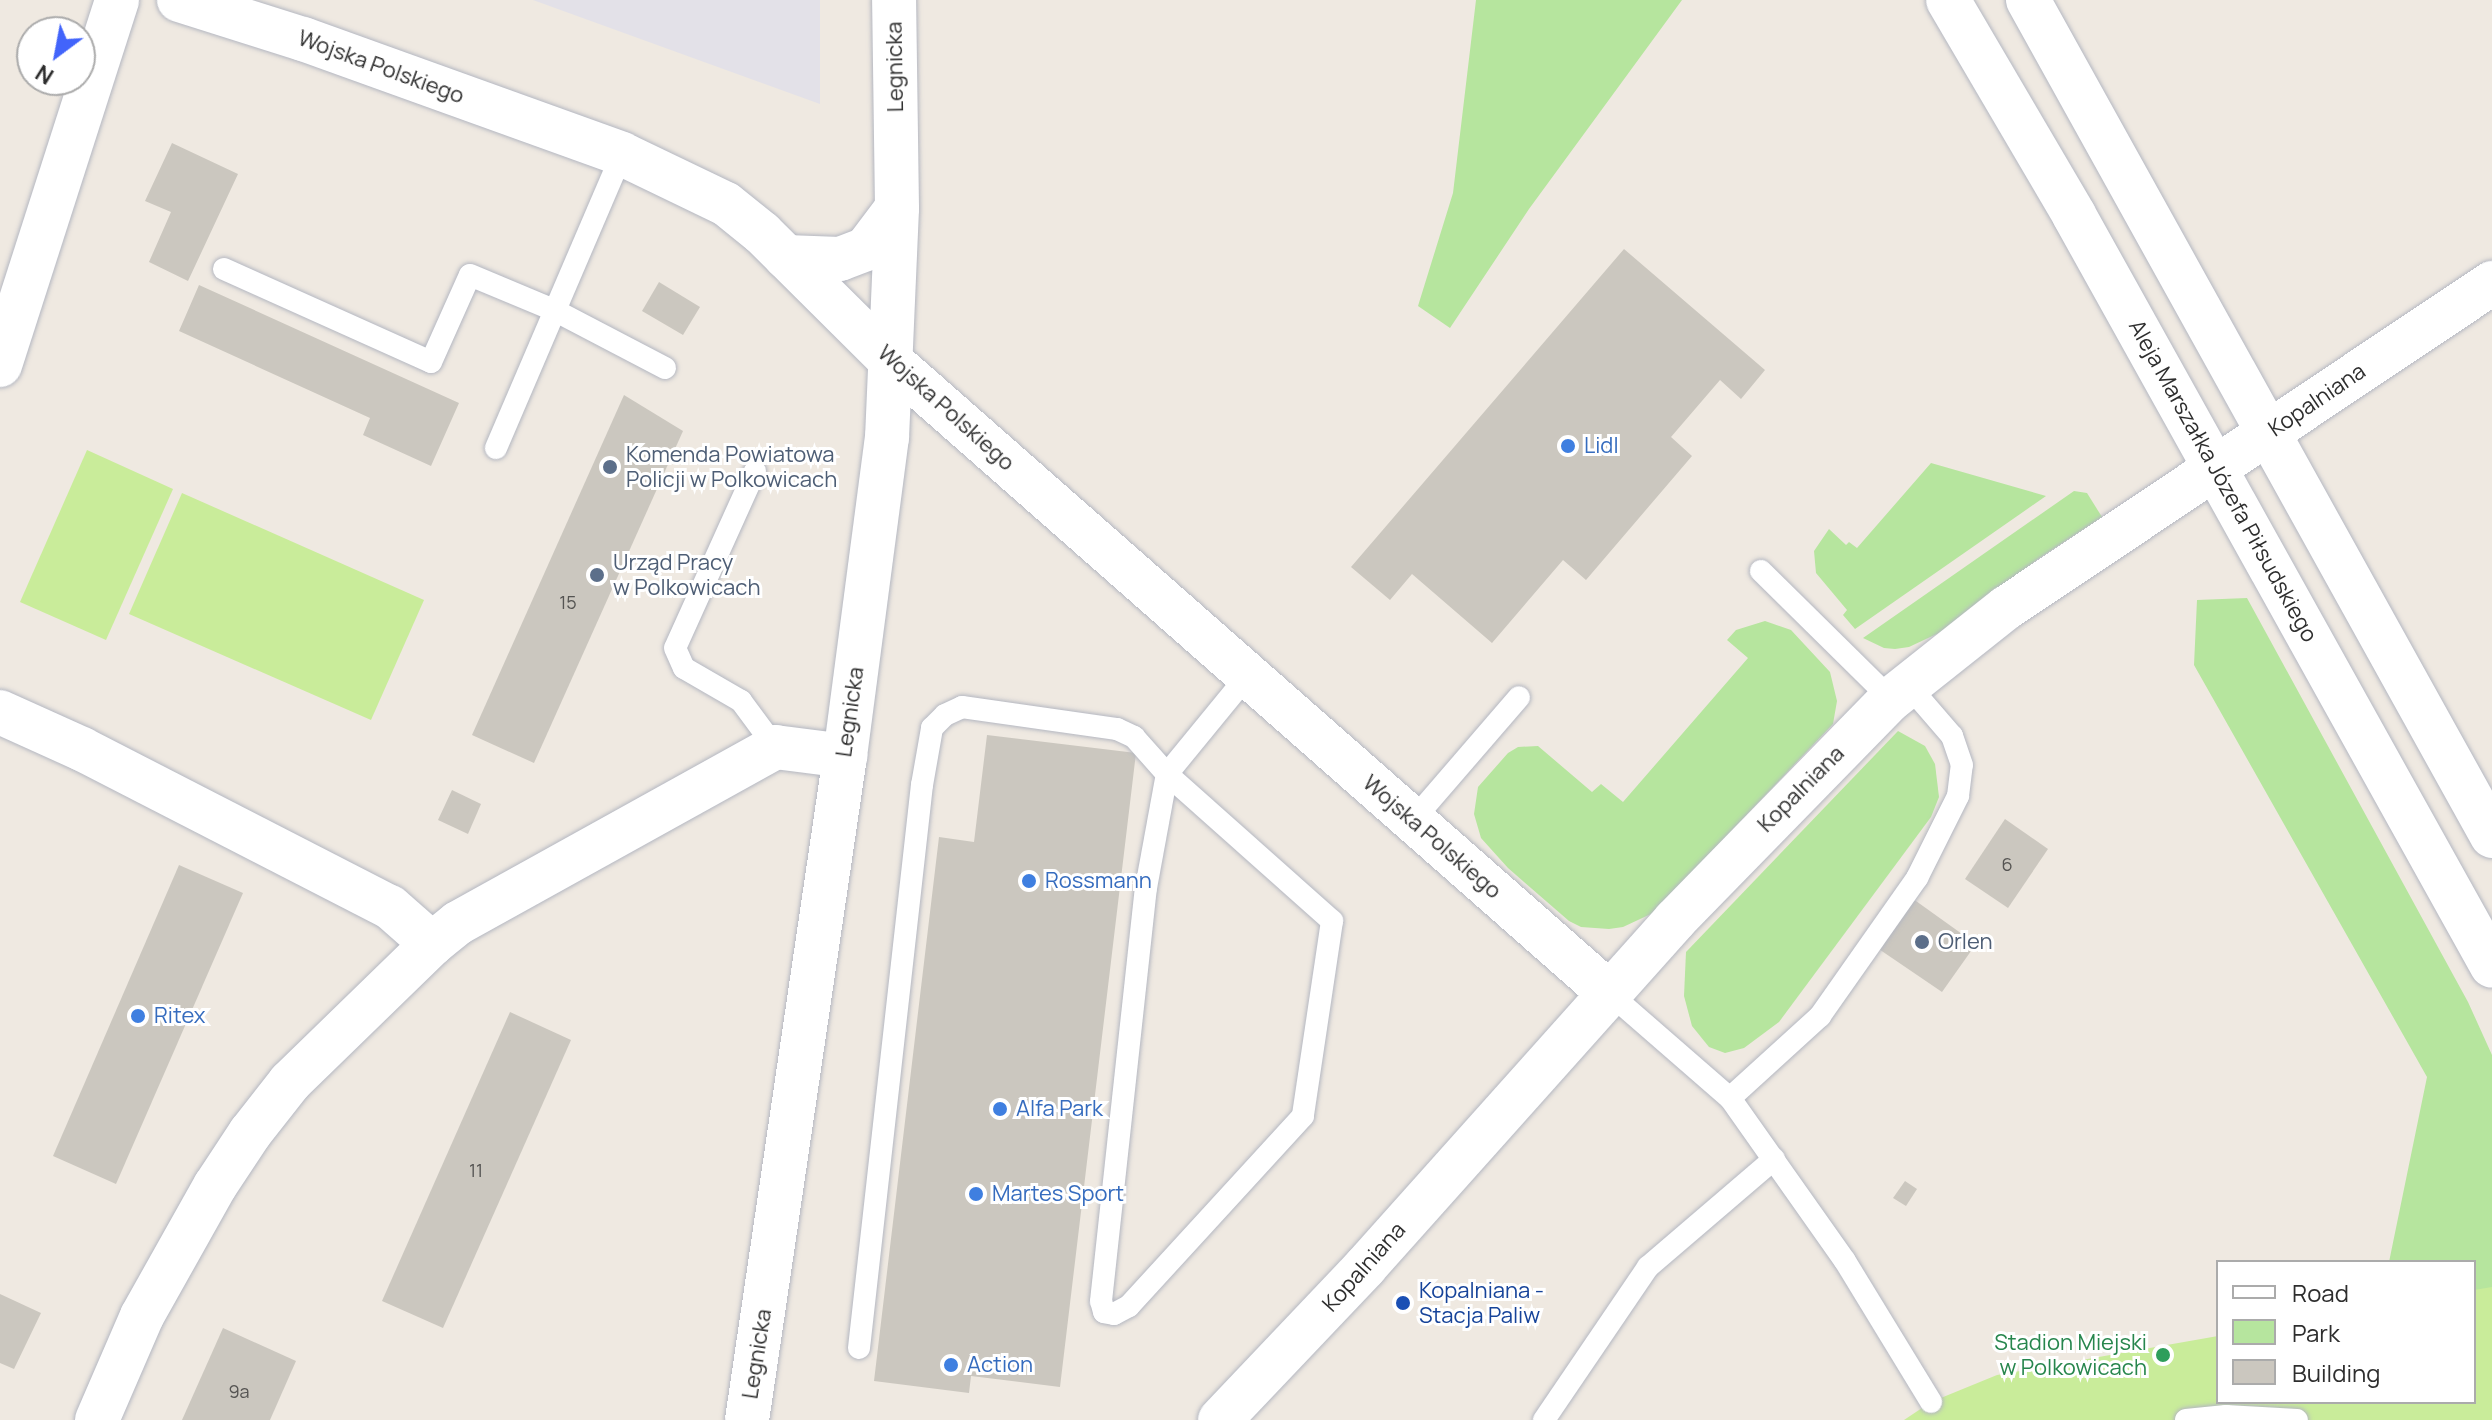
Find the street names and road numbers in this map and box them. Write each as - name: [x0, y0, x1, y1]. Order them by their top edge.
- street label: Legnicka: [881, 21, 909, 113]
- street label: Wojska Polskiego: [294, 25, 468, 109]
- street label: Aleja Marszałka Józefa Piłsudskiego: [2123, 315, 2323, 647]
- street label: Wojska Polskiego: [872, 340, 1020, 476]
- street label: Kopalniana: [2263, 358, 2371, 442]
- street label: Legnicka: [831, 665, 869, 759]
- street label: Kopalniana: [1752, 740, 1850, 838]
- street label: Wojska Polskiego: [1357, 770, 1507, 904]
- street label: Kopalniana: [1317, 1217, 1411, 1317]
- street label: Legnicka: [737, 1307, 777, 1401]

